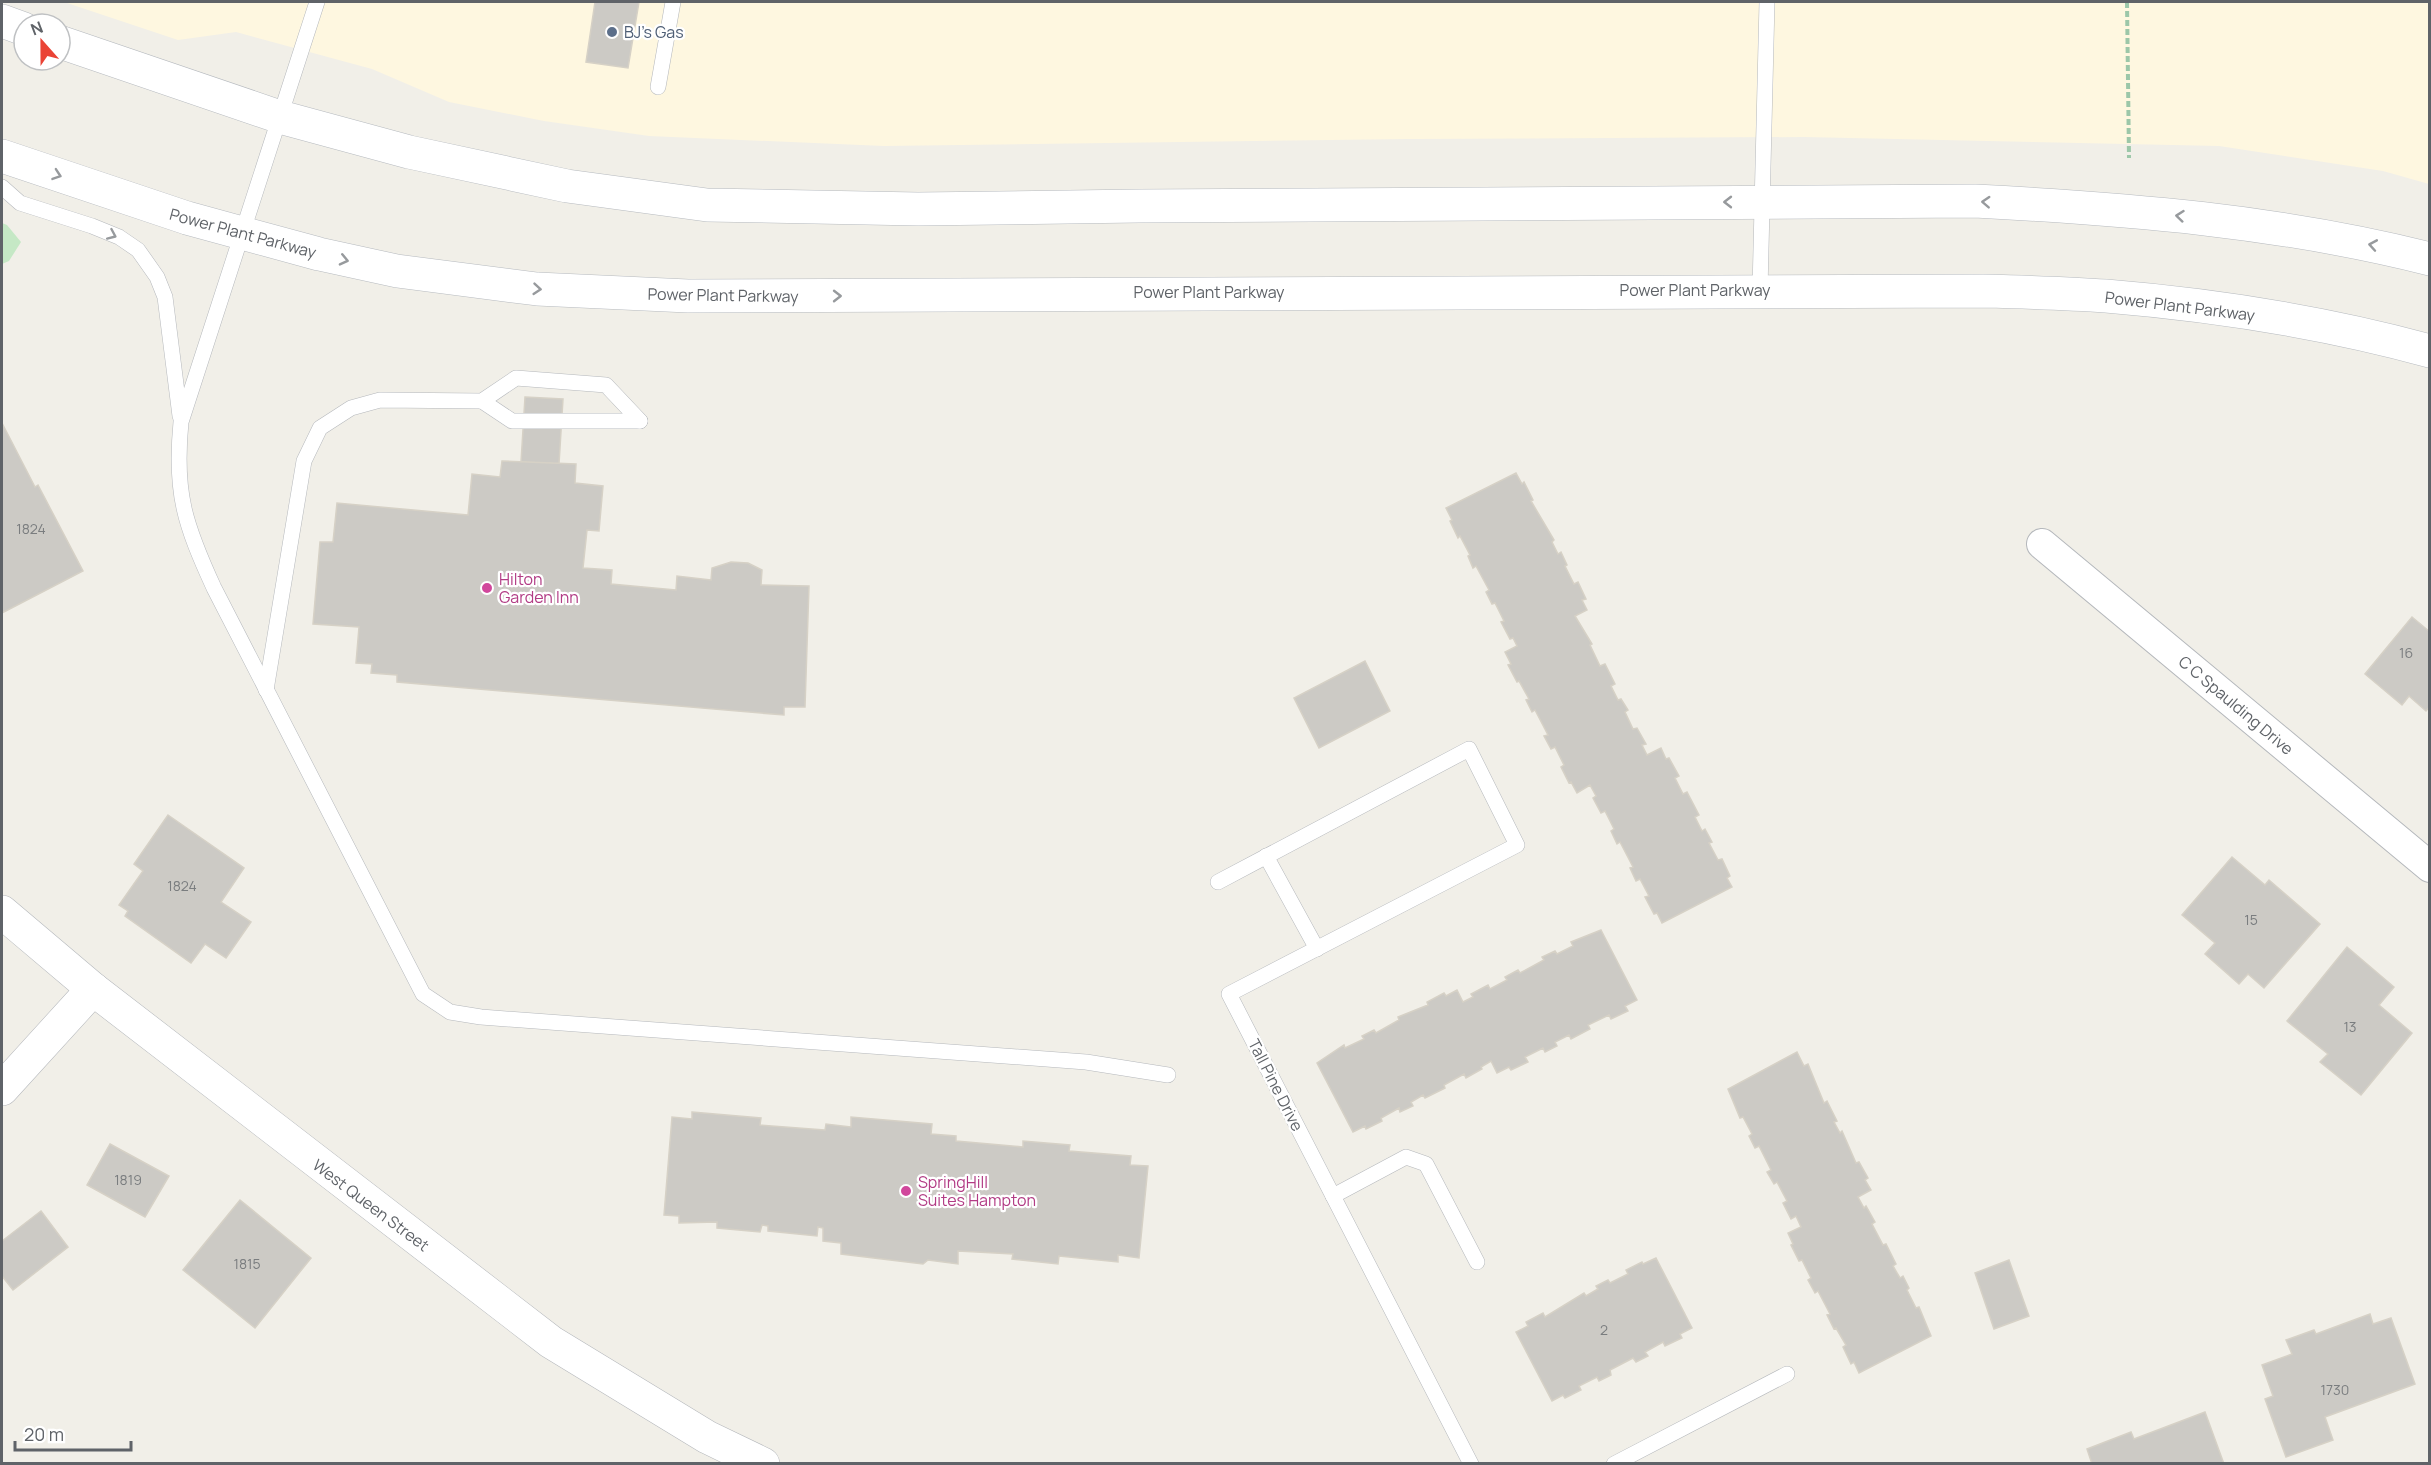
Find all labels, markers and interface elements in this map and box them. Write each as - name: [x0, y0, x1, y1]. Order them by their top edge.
- north arrow: [12, 12, 72, 72]
- text: N: [27, 16, 46, 40]
- place label: BJ’s Gas: [624, 21, 684, 43]
- marker: BJ’s Gas: [605, 25, 619, 39]
- one-way arrow: [51, 168, 62, 180]
- one-way arrow: [1723, 196, 1732, 208]
- one-way arrow: [1981, 196, 1990, 209]
- street label: Power Plant Parkway: [167, 203, 319, 263]
- one-way arrow: [2175, 210, 2185, 223]
- one-way arrow: [105, 227, 116, 239]
- one-way arrow: [2368, 239, 2378, 252]
- one-way arrow: [339, 252, 349, 265]
- street label: Power Plant Parkway: [1620, 279, 1771, 301]
- street label: Power Plant Parkway: [1134, 281, 1285, 303]
- one-way arrow: [532, 282, 542, 295]
- street label: Power Plant Parkway: [647, 283, 799, 307]
- street label: Power Plant Parkway: [2104, 286, 2257, 326]
- one-way arrow: [832, 290, 841, 302]
- house number: 1824: [16, 519, 46, 538]
- place label: Hilton Garden Inn: [499, 568, 579, 608]
- marker: Hilton Garden Inn: [480, 581, 494, 595]
- house number: 16: [2399, 643, 2413, 662]
- street label: C C Spaulding Drive: [2174, 650, 2298, 760]
- house number: 1824: [167, 876, 197, 895]
- house number: 15: [2244, 910, 2258, 929]
- house number: 13: [2343, 1017, 2357, 1036]
- street label: Tall Pine Drive: [1243, 1035, 1309, 1135]
- street label: West Queen Street: [308, 1154, 434, 1256]
- house number: 1819: [114, 1170, 142, 1189]
- place label: SpringHill Suites Hampton: [918, 1171, 1036, 1211]
- marker: SpringHill Suites Hampton: [899, 1184, 913, 1198]
- house number: 1815: [233, 1254, 261, 1273]
- house number: 2: [1600, 1320, 1608, 1339]
- house number: 1730: [2321, 1380, 2349, 1399]
- scale bar: [15, 1414, 130, 1452]
- text: 20 m: [24, 1422, 64, 1446]

